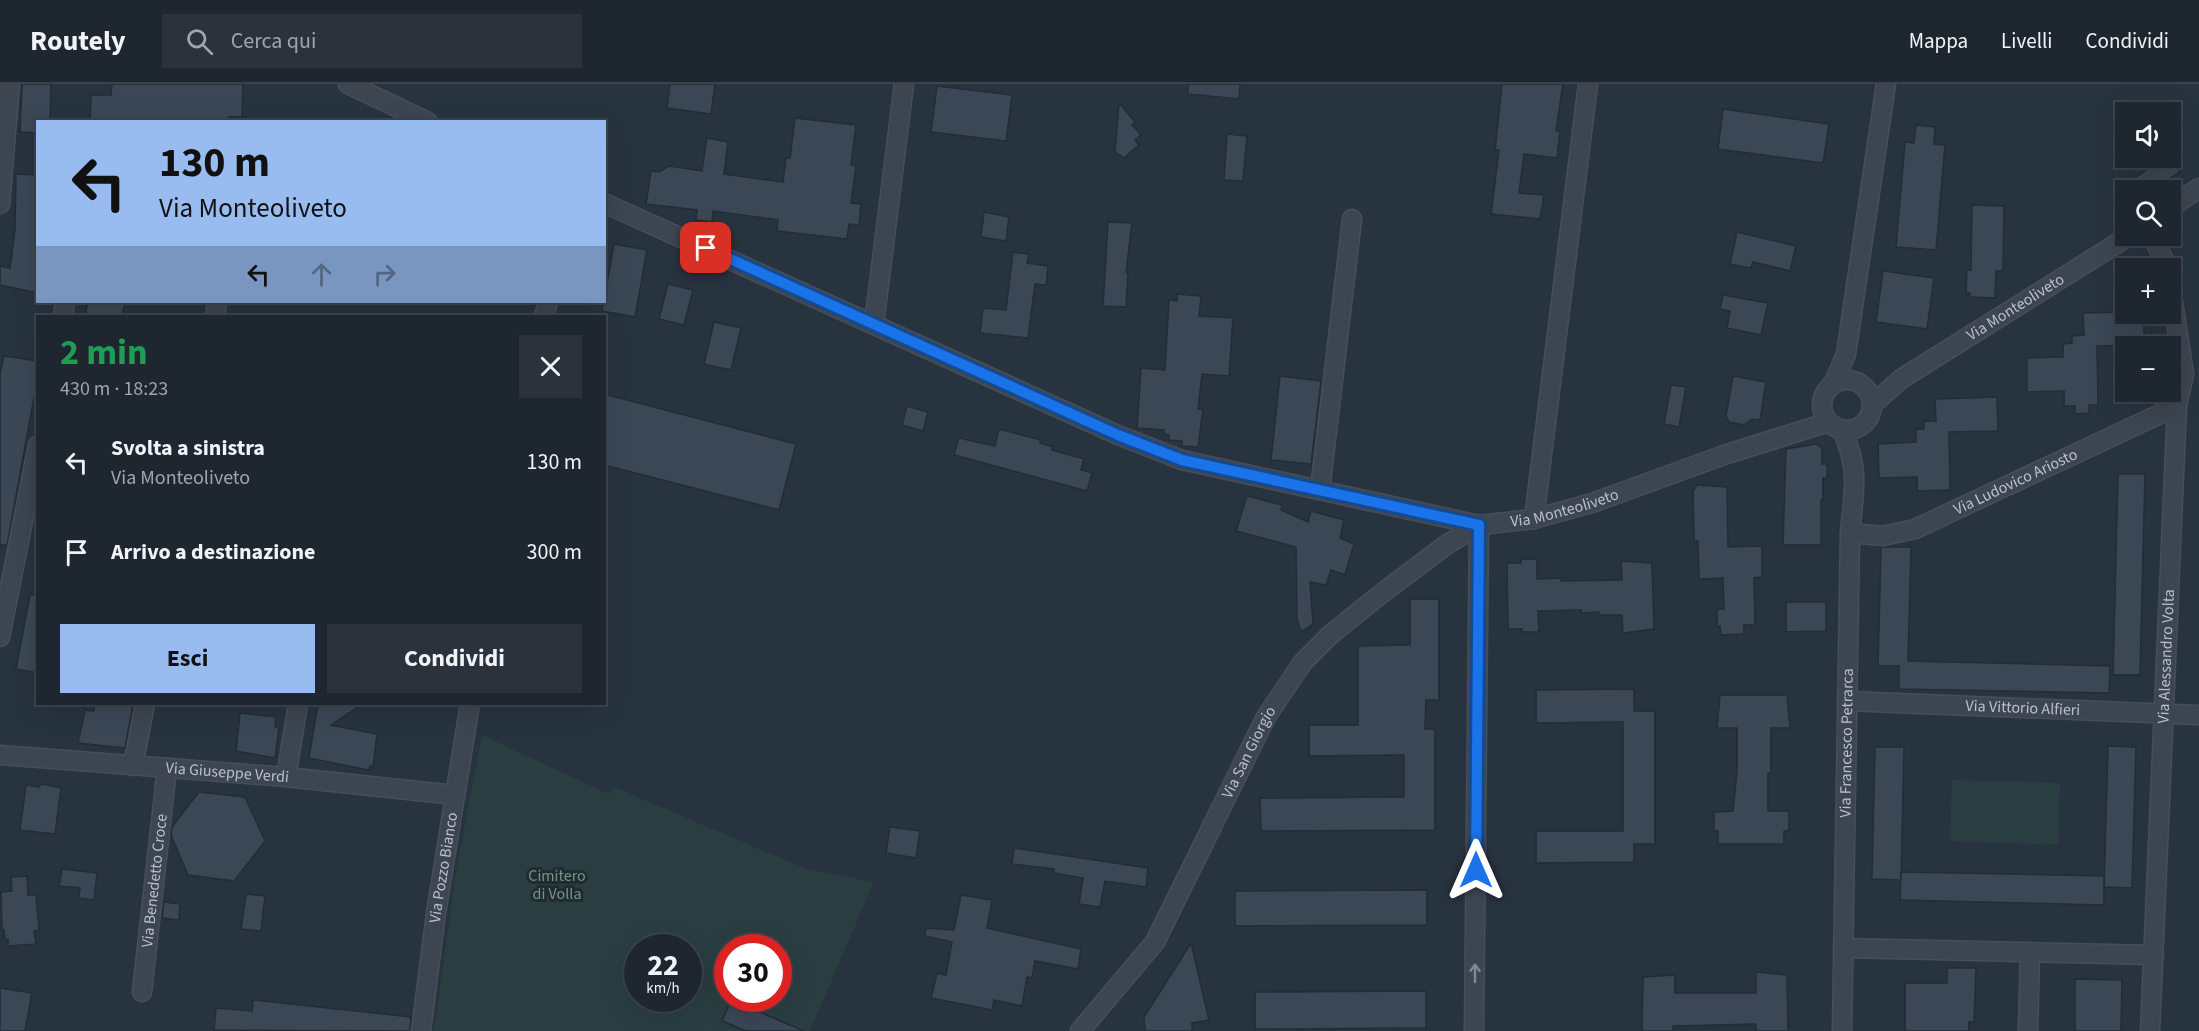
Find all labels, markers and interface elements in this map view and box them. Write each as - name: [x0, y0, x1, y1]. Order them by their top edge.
- search box: [162, 14, 582, 68]
- text: Routely: [30, 21, 126, 61]
- icon: search: [183, 25, 216, 58]
- text: Cerca qui: [231, 25, 316, 57]
- text: Mappa: [1909, 26, 1968, 56]
- text: Livelli: [2001, 26, 2053, 56]
- text: Condividi: [2086, 26, 2169, 56]
- map controls: [2115, 102, 2181, 402]
- button: sound: [2115, 102, 2181, 168]
- text: 130 m: [159, 133, 270, 193]
- icon: left: [60, 144, 138, 222]
- button: search: [2115, 180, 2181, 246]
- text: Via Monteoliveto: [159, 189, 347, 228]
- pin: [680, 222, 731, 273]
- icon: arrive: [689, 231, 722, 264]
- icon: left: [242, 258, 275, 291]
- icon: ahead: [305, 258, 338, 291]
- icon: right: [368, 258, 401, 291]
- button: +: [2115, 258, 2181, 324]
- street label: Via Monteoliveto: [1962, 268, 2068, 346]
- text: 2 min: [60, 327, 148, 378]
- button: close: [519, 335, 582, 398]
- button: −: [2115, 336, 2181, 402]
- text: 430 m · 18:23: [60, 375, 168, 403]
- text: Svolta a sinistra: [111, 432, 265, 464]
- street label: Via Ludovico Ariosto: [1950, 443, 2081, 520]
- icon: left: [60, 446, 93, 479]
- text: 130 m: [527, 446, 582, 478]
- text: Via Monteoliveto: [111, 464, 250, 492]
- street label: Via Monteoliveto: [1509, 483, 1622, 533]
- icon: arrive: [60, 536, 93, 569]
- text: Arrivo a destinazione: [111, 536, 316, 568]
- text: 300 m: [527, 536, 582, 568]
- street label: Via Alessandro Volta: [2152, 589, 2180, 724]
- button: Esci: [60, 624, 315, 693]
- button: Condividi: [327, 624, 582, 693]
- street label: Via Francesco Petrarca: [1834, 668, 1859, 818]
- street label: Via Vittorio Alfieri: [1965, 695, 2081, 721]
- street label: Via San Giorgio: [1216, 702, 1281, 802]
- street label: Via Giuseppe Verdi: [165, 757, 290, 788]
- street label: Via Pozzo Bianco: [424, 811, 463, 924]
- street label: Via Benedetto Croce: [136, 813, 173, 949]
- position arrow: [1444, 838, 1508, 902]
- park label: Cimitero di Volla: [528, 865, 586, 905]
- speed limit sign: 30: [714, 934, 792, 1012]
- text: 22: [647, 944, 679, 987]
- one-way arrow: [1469, 963, 1481, 983]
- text: km/h: [646, 978, 680, 999]

